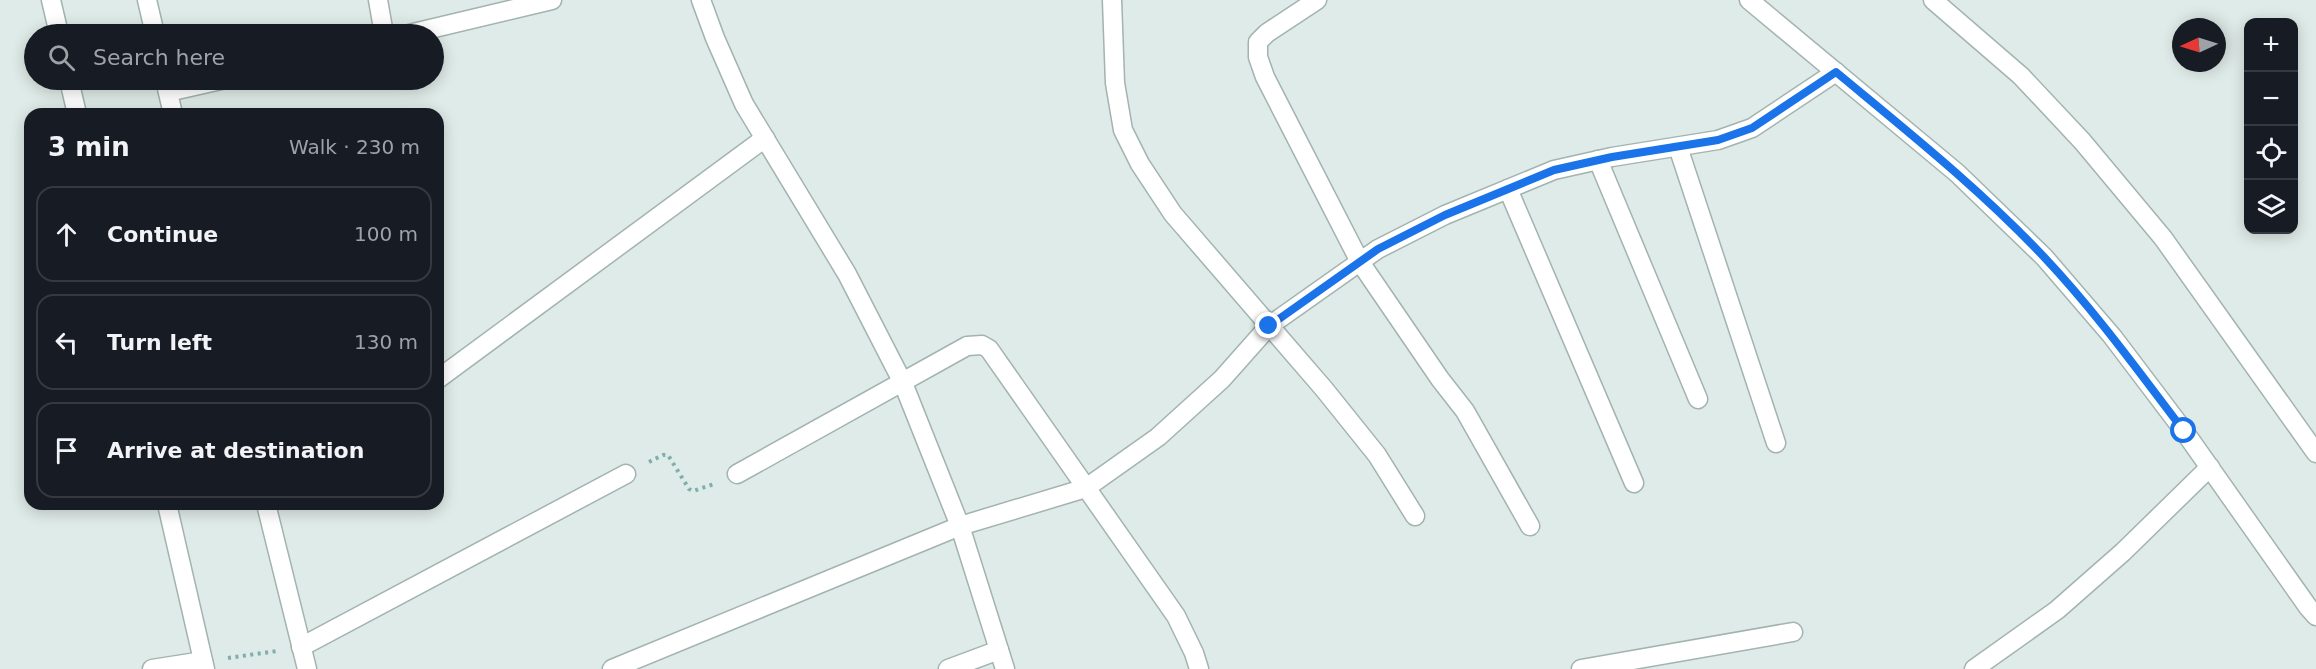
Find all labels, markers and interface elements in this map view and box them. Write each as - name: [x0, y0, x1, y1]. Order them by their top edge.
- north arrow: [2172, 18, 2226, 72]
- map controls: [2244, 18, 2298, 234]
- button: +: [2244, 18, 2298, 72]
- search box: [24, 24, 444, 90]
- icon: search: [45, 41, 78, 74]
- text: Search here: [93, 45, 225, 70]
- button: −: [2244, 72, 2298, 126]
- button: locate: [2244, 126, 2298, 180]
- text: 3 min: [48, 132, 130, 162]
- text: Walk · 230 m: [289, 135, 420, 159]
- button: layers: [2244, 180, 2298, 234]
- icon: ahead: [50, 218, 83, 251]
- text: Continue: [107, 222, 218, 247]
- text: 100 m: [354, 222, 418, 246]
- route end: [1255, 312, 1281, 338]
- icon: left: [50, 326, 83, 359]
- text: Turn left: [107, 330, 212, 355]
- text: 130 m: [354, 330, 418, 354]
- route start: [2170, 417, 2196, 443]
- icon: arrive: [50, 434, 83, 467]
- text: Arrive at destination: [107, 438, 364, 463]

